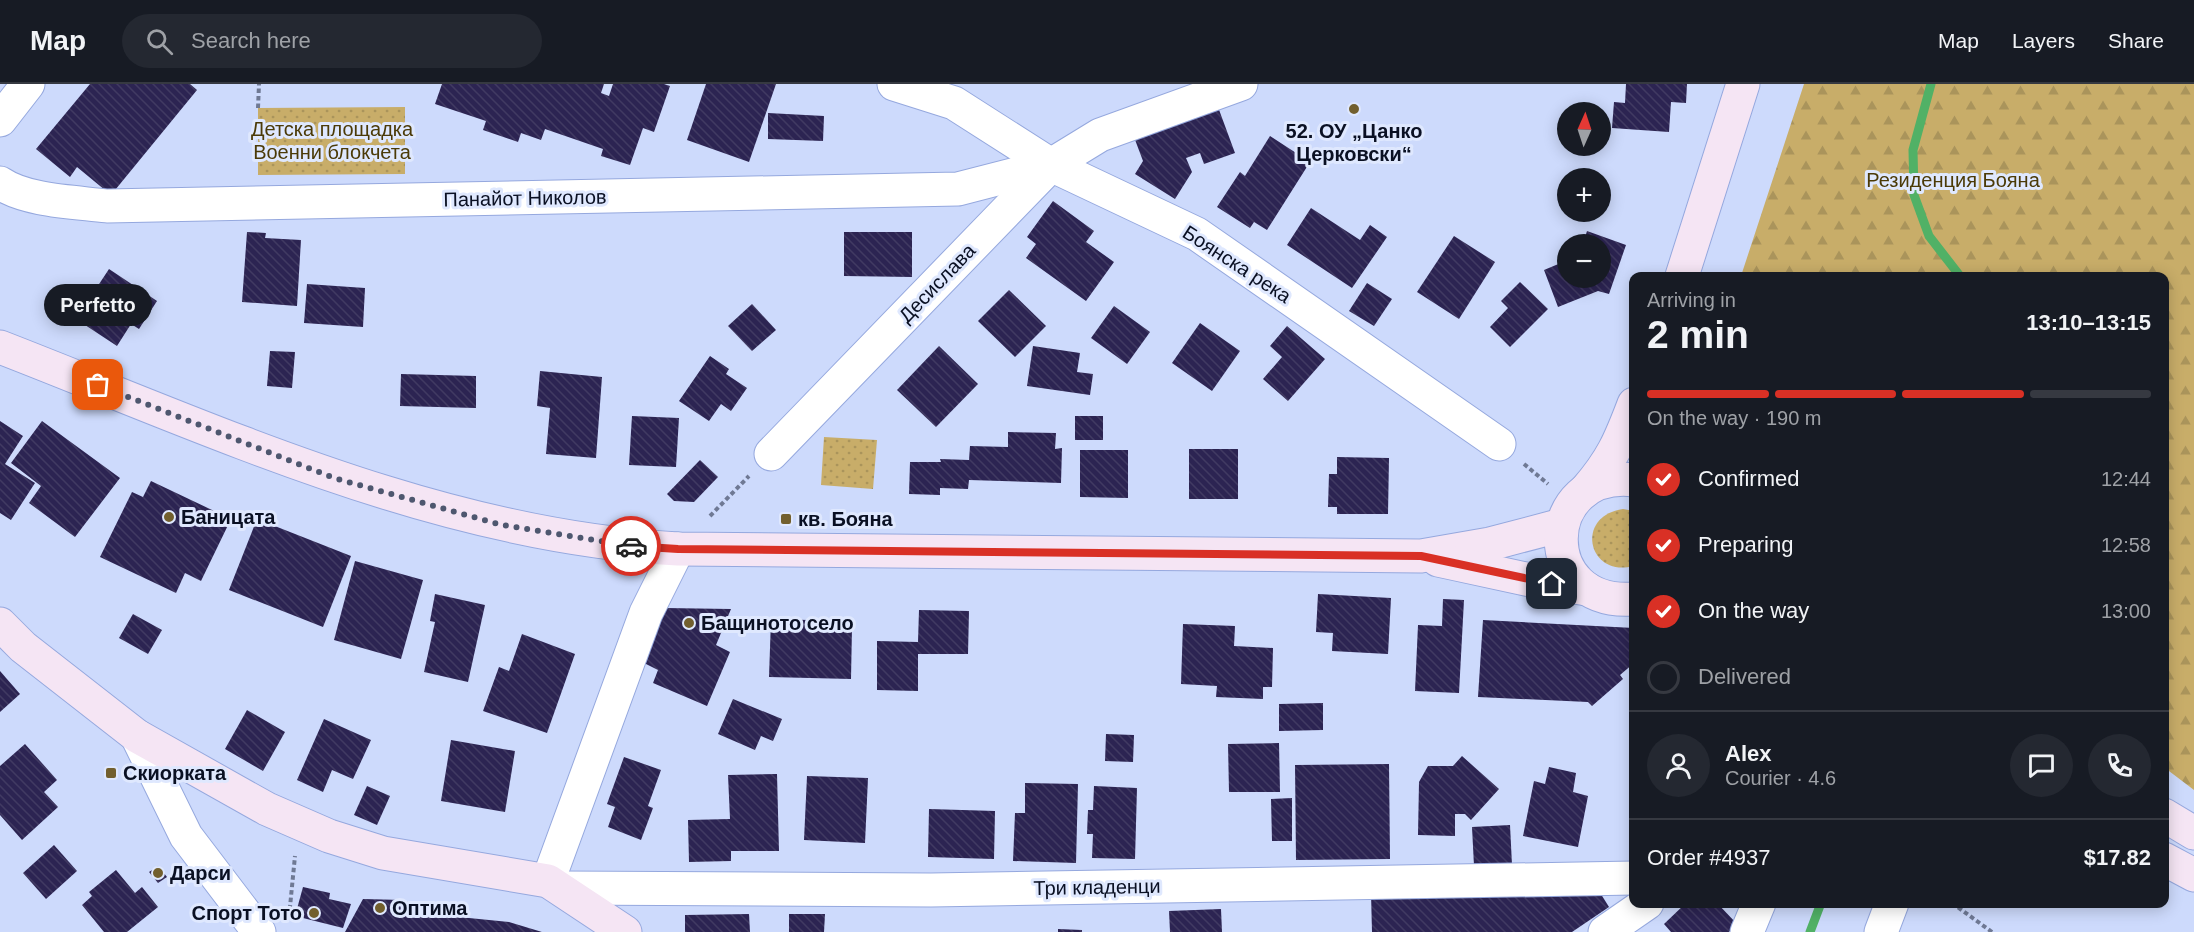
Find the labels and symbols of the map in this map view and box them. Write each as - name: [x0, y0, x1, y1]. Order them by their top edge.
- marker: 52. ОУ „Цанко Церковски“: [1347, 102, 1361, 116]
- north arrow: [1557, 102, 1611, 156]
- park label: Детска площадка Военни блокчета: [251, 118, 414, 163]
- place label: 52. ОУ „Цанко Церковски“: [1286, 120, 1422, 165]
- park label: Резиденция Бояна: [1866, 169, 2041, 191]
- street label: Панайот Николов: [443, 186, 607, 210]
- street label: Боянска река: [1179, 221, 1296, 308]
- street label: Десислава: [894, 239, 980, 327]
- callout: Perfetto: [44, 283, 152, 325]
- pin: [72, 359, 123, 410]
- place label: Баницата: [181, 506, 276, 528]
- place label: кв. Бояна: [798, 508, 893, 530]
- marker: Баницата: [162, 510, 176, 524]
- marker: кв. Бояна: [779, 512, 793, 526]
- courier: [601, 516, 661, 576]
- pin: [1526, 558, 1577, 609]
- place label: Бащиното село: [701, 612, 854, 634]
- marker: Бащиното село: [682, 616, 696, 630]
- place label: Скиорката: [123, 762, 227, 784]
- marker: Скиорката: [104, 766, 118, 780]
- place label: Дарси: [170, 862, 231, 884]
- marker: Дарси: [151, 866, 165, 880]
- street label: Три кладенци: [1033, 875, 1161, 899]
- place label: Оптима: [392, 897, 468, 919]
- marker: Оптима: [373, 901, 387, 915]
- place label: Спорт Тото: [192, 902, 302, 924]
- marker: Спорт Тото: [307, 906, 321, 920]

